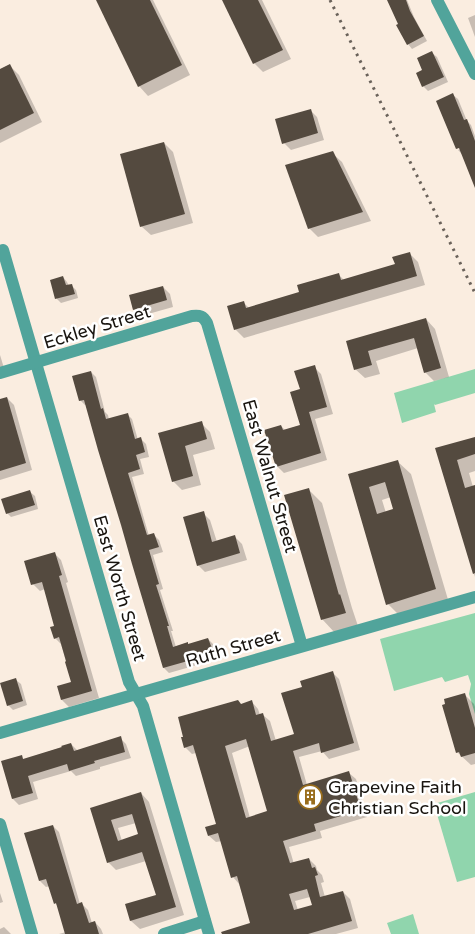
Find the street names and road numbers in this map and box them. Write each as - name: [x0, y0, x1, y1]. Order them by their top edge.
- street label: Eckley Street: [41, 300, 153, 354]
- street label: East Walnut Street: [238, 397, 302, 555]
- street label: East Worth Street: [89, 512, 151, 664]
- street label: Ruth Street: [183, 624, 283, 672]

